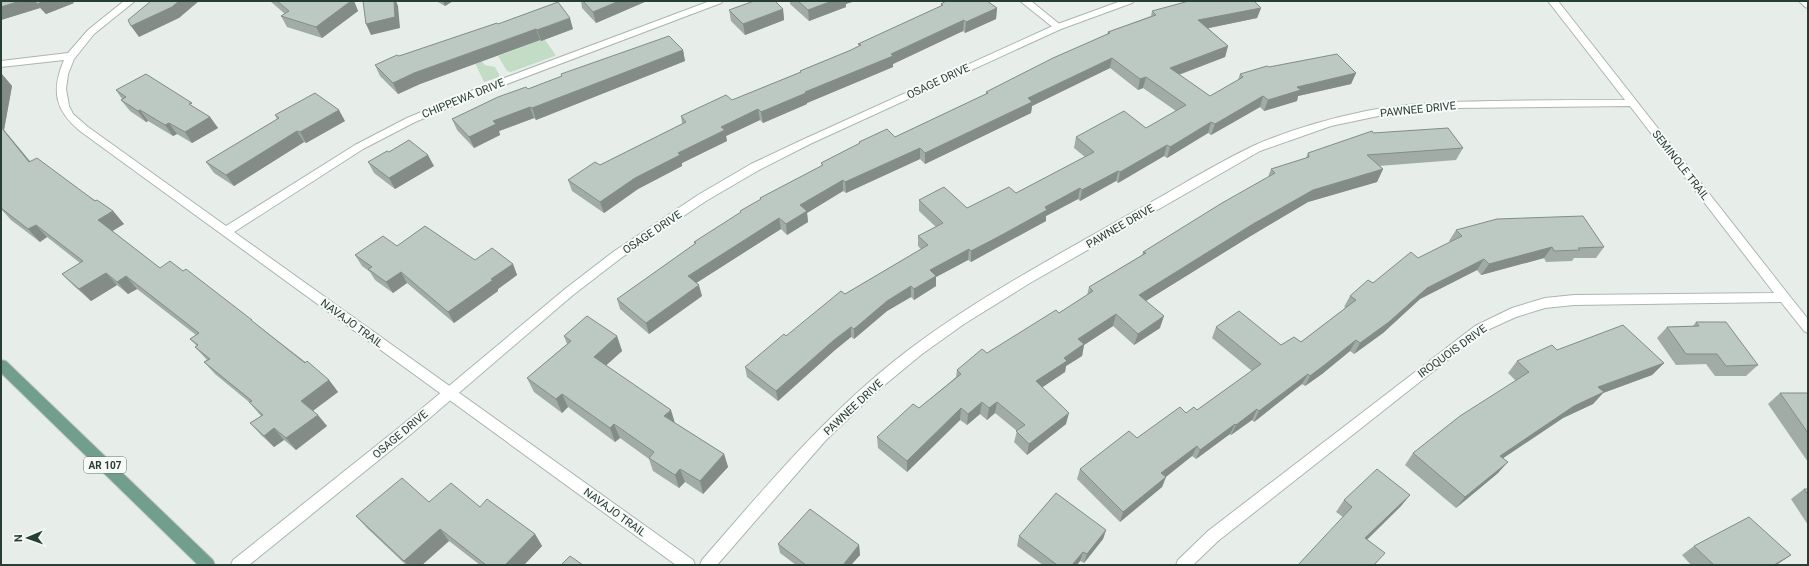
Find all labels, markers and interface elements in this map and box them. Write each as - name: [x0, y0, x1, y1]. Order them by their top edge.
- street label: OSAGE DRIVE: [905, 61, 972, 102]
- street label: CHIPPEWA DRIVE: [420, 76, 506, 121]
- street label: PAWNEE DRIVE: [1380, 99, 1457, 120]
- street label: SEMINOLE TRAIL: [1649, 128, 1712, 203]
- street label: PAWNEE DRIVE: [1084, 202, 1156, 251]
- street label: OSAGE DRIVE: [620, 208, 684, 257]
- street label: NAVAJO TRAIL: [318, 296, 386, 350]
- street label: IROQUOIS DRIVE: [1415, 322, 1489, 381]
- street label: PAWNEE DRIVE: [821, 377, 886, 438]
- street label: OSAGE DRIVE: [370, 408, 431, 461]
- road number: AR 107: [84, 457, 126, 473]
- street label: NAVAJO TRAIL: [581, 485, 649, 539]
- north arrow: [8, 518, 48, 558]
- text: N: [12, 534, 25, 542]

